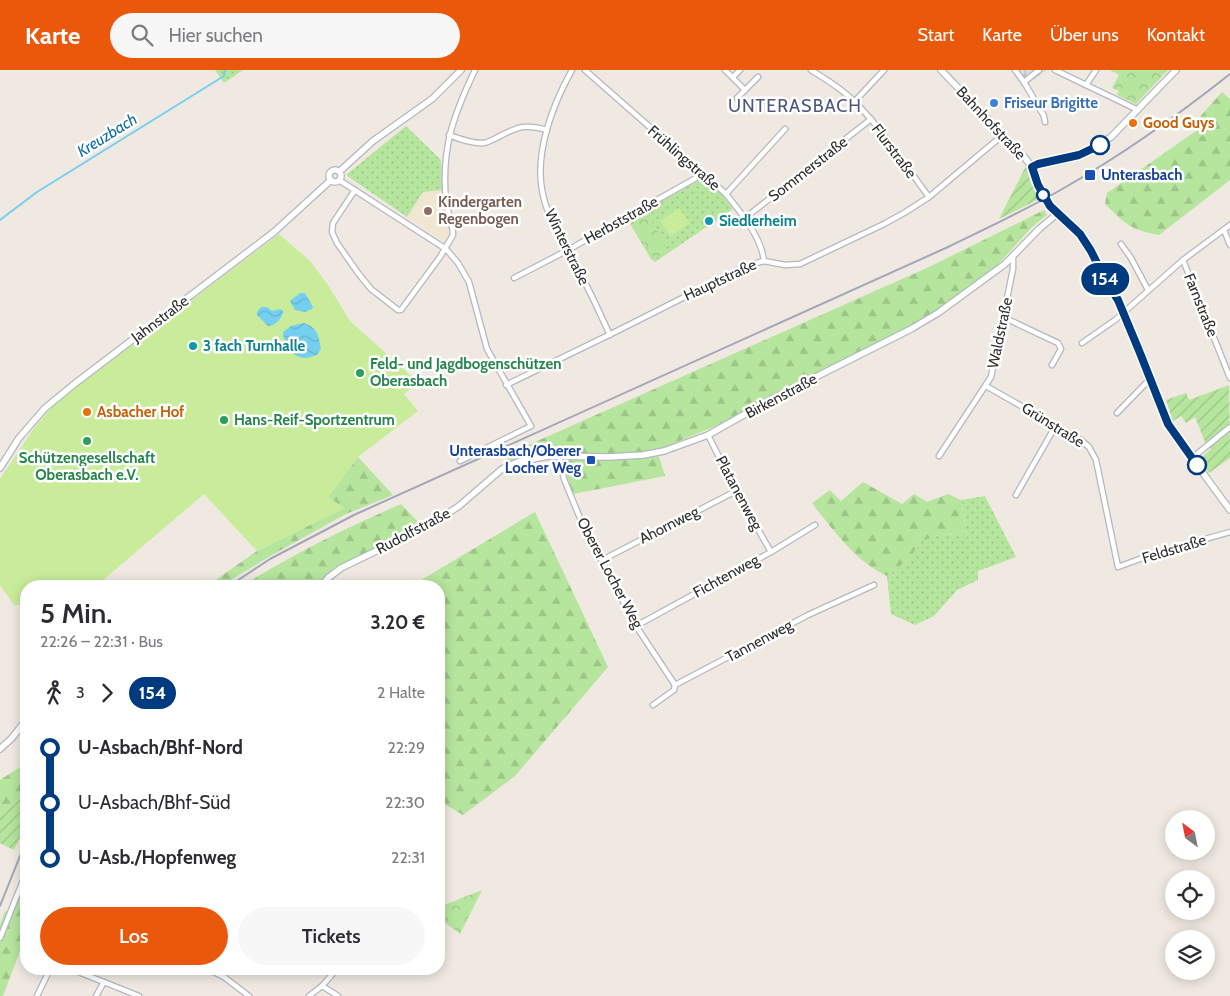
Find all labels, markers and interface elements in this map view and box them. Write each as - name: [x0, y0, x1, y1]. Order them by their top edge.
- search box: [110, 13, 460, 58]
- text: Karte: [25, 21, 80, 50]
- icon: search: [128, 21, 156, 49]
- text: Hier suchen: [168, 24, 263, 47]
- text: Start: [918, 24, 954, 46]
- text: Karte: [982, 24, 1022, 46]
- text: Über uns: [1050, 24, 1119, 46]
- text: Kontakt: [1147, 24, 1205, 46]
- street label: Bahnhofstraße: [953, 83, 1030, 163]
- place label: Friseur Brigitte: [1004, 94, 1098, 112]
- district label: UNTERASBACH: [728, 95, 862, 117]
- marker: Friseur Brigitte: [988, 97, 1000, 109]
- water label: Kreuzbach: [73, 109, 141, 161]
- place label: Good Guys: [1143, 114, 1214, 132]
- marker: Good Guys: [1127, 117, 1139, 129]
- street label: Flurstraße: [868, 120, 920, 182]
- street label: Frühlingstraße: [644, 122, 724, 194]
- street label: Sommerstraße: [765, 132, 851, 205]
- unlabelled marker: [1090, 135, 1110, 155]
- place label: Unterasbach: [1101, 166, 1182, 184]
- marker: Unterasbach: [1083, 168, 1097, 182]
- unlabelled marker: [1036, 188, 1050, 202]
- street label: Herbststraße: [581, 192, 661, 248]
- place label: Kindergarten Regenbogen: [438, 193, 522, 228]
- marker: Kindergarten Regenbogen: [422, 205, 434, 217]
- street label: Winterstraße: [541, 206, 593, 288]
- place label: Siedlerheim: [719, 212, 797, 230]
- marker: Siedlerheim: [703, 215, 715, 227]
- street label: Hauptstraße: [681, 255, 760, 305]
- line badge: 154: [1076, 263, 1134, 295]
- text: 154: [1091, 268, 1119, 290]
- street label: Farnstraße: [1180, 271, 1222, 340]
- street label: Jahnstraße: [127, 292, 192, 347]
- street label: Waldstraße: [984, 296, 1016, 370]
- place label: 3 fach Turnhalle: [203, 337, 306, 355]
- marker: 3 fach Turnhalle: [187, 340, 199, 352]
- place label: Feld- und Jagdbogenschützen Oberasbach: [370, 355, 562, 390]
- marker: Feld- und Jagdbogenschützen Oberasbach: [354, 367, 366, 379]
- street label: Birkenstraße: [742, 369, 820, 422]
- street label: Grünstraße: [1018, 399, 1088, 451]
- place label: Asbacher Hof: [97, 403, 184, 421]
- marker: Asbacher Hof: [81, 406, 93, 418]
- place label: Hans-Reif-Sportzentrum: [234, 411, 395, 429]
- marker: Hans-Reif-Sportzentrum: [218, 414, 230, 426]
- marker: Schützengesellschaft Oberasbach e.V.: [81, 435, 93, 447]
- place label: Unterasbach/Oberer Locher Weg: [449, 442, 581, 477]
- place label: Schützengesellschaft Oberasbach e.V.: [19, 449, 155, 484]
- street label: Platanenweg: [712, 453, 766, 534]
- marker: Unterasbach/Oberer Locher Weg: [585, 454, 597, 466]
- unlabelled marker: [1187, 455, 1207, 475]
- street label: Ahornweg: [636, 502, 702, 548]
- street label: Rudolfstraße: [373, 504, 453, 558]
- street label: Oberer Locher Weg: [573, 515, 647, 632]
- street label: Feldstraße: [1140, 531, 1209, 567]
- street label: Fichtenweg: [690, 550, 763, 601]
- text: 5 Min.: [40, 596, 112, 630]
- text: 3.20 €: [371, 611, 425, 634]
- street label: Tannenweg: [723, 616, 796, 666]
- text: 22:26 – 22:31 · Bus: [40, 632, 163, 651]
- icon: walk: [40, 679, 68, 707]
- icon: forward: [93, 679, 121, 707]
- text: 154: [139, 682, 166, 704]
- text: 3: [76, 683, 85, 702]
- text: 2 Halte: [377, 683, 425, 702]
- text: U-Asbach/Bhf-Nord: [78, 736, 243, 759]
- text: 22:29: [387, 738, 425, 757]
- text: U-Asbach/Bhf-Süd: [78, 791, 231, 814]
- text: 22:30: [385, 793, 425, 812]
- north arrow: [1165, 810, 1215, 860]
- map controls: [1165, 810, 1215, 980]
- text: U-Asb./Hopfenweg: [78, 846, 236, 869]
- text: 22:31: [391, 848, 425, 867]
- button: locate: [1165, 870, 1215, 920]
- button: Los: [40, 907, 228, 965]
- button: Tickets: [238, 907, 425, 965]
- button: layers: [1165, 930, 1215, 980]

